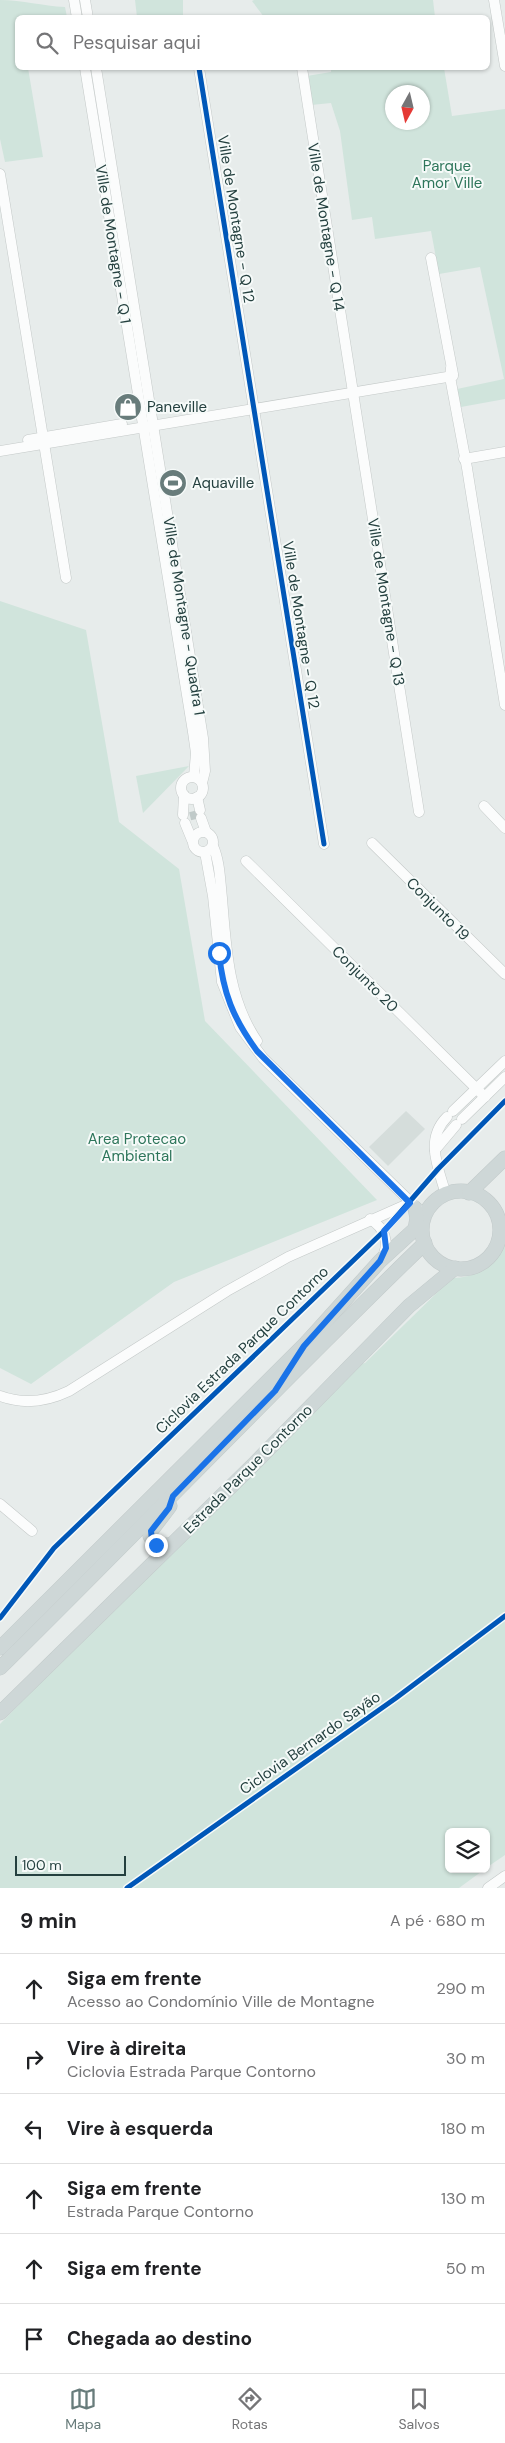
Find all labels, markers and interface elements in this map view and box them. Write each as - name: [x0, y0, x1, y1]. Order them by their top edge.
- search box: [15, 15, 490, 70]
- icon: search: [33, 29, 61, 57]
- text: Pesquisar aqui: [73, 30, 201, 55]
- north arrow: [385, 85, 430, 130]
- street label: Ville de Montagne - Q 12: [213, 134, 259, 304]
- street label: Ville de Montagne - Q 14: [303, 142, 349, 312]
- park label: Parque Amor Ville: [412, 156, 482, 193]
- street label: Ville de Montagne - Q 1: [91, 163, 135, 325]
- shop icon: Paneville: [113, 392, 143, 422]
- place label: Paneville: [147, 397, 207, 417]
- sports icon: Aquaville: [158, 468, 188, 498]
- place label: Aquaville: [192, 473, 254, 493]
- street label: Ville de Montagne - Quadra 1: [158, 515, 210, 717]
- street label: Ville de Montagne - Q 13: [363, 517, 409, 687]
- street label: Ville de Montagne - Q 12: [278, 540, 324, 710]
- street label: Conjunto 19: [402, 873, 474, 945]
- street label: Conjunto 20: [327, 941, 403, 1017]
- route start: [208, 942, 231, 965]
- park label: Area Protecao Ambiental: [88, 1129, 186, 1166]
- street label: Ciclovia Estrada Parque Contorno: [151, 1262, 333, 1438]
- street label: Estrada Parque Contorno: [179, 1400, 317, 1538]
- route end: [145, 1534, 168, 1557]
- street label: Ciclovia Bernardo Sayão: [236, 1687, 384, 1799]
- map controls: [445, 1828, 490, 1873]
- button: layers: [445, 1828, 490, 1873]
- scale bar: [15, 1853, 126, 1876]
- text: 100 m: [22, 1856, 62, 1874]
- text: 9 min: [20, 1907, 77, 1935]
- text: A pé · 680 m: [390, 1910, 485, 1931]
- text: Siga em frente: [67, 1966, 202, 1991]
- icon: ahead: [20, 1975, 48, 2003]
- text: 290 m: [436, 1978, 485, 1999]
- text: Acesso ao Condomínio Ville de Montagne: [67, 1991, 375, 2012]
- text: Vire à direita: [67, 2036, 186, 2061]
- icon: right: [20, 2045, 48, 2073]
- text: 30 m: [446, 2048, 485, 2069]
- text: Ciclovia Estrada Parque Contorno: [67, 2061, 316, 2082]
- icon: left: [20, 2115, 48, 2143]
- text: Vire à esquerda: [67, 2116, 213, 2141]
- text: 180 m: [441, 2118, 485, 2139]
- text: Siga em frente: [67, 2176, 202, 2201]
- icon: ahead: [20, 2185, 48, 2213]
- text: 130 m: [441, 2188, 485, 2209]
- text: Estrada Parque Contorno: [67, 2201, 254, 2222]
- icon: ahead: [20, 2255, 48, 2283]
- text: Siga em frente: [67, 2256, 202, 2281]
- text: 50 m: [446, 2258, 485, 2279]
- icon: arrive: [20, 2325, 48, 2353]
- text: Chegada ao destino: [67, 2326, 252, 2351]
- tab: Mapa: [65, 2385, 101, 2433]
- tab: Rotas: [232, 2385, 268, 2433]
- tab: Salvos: [398, 2385, 440, 2433]

